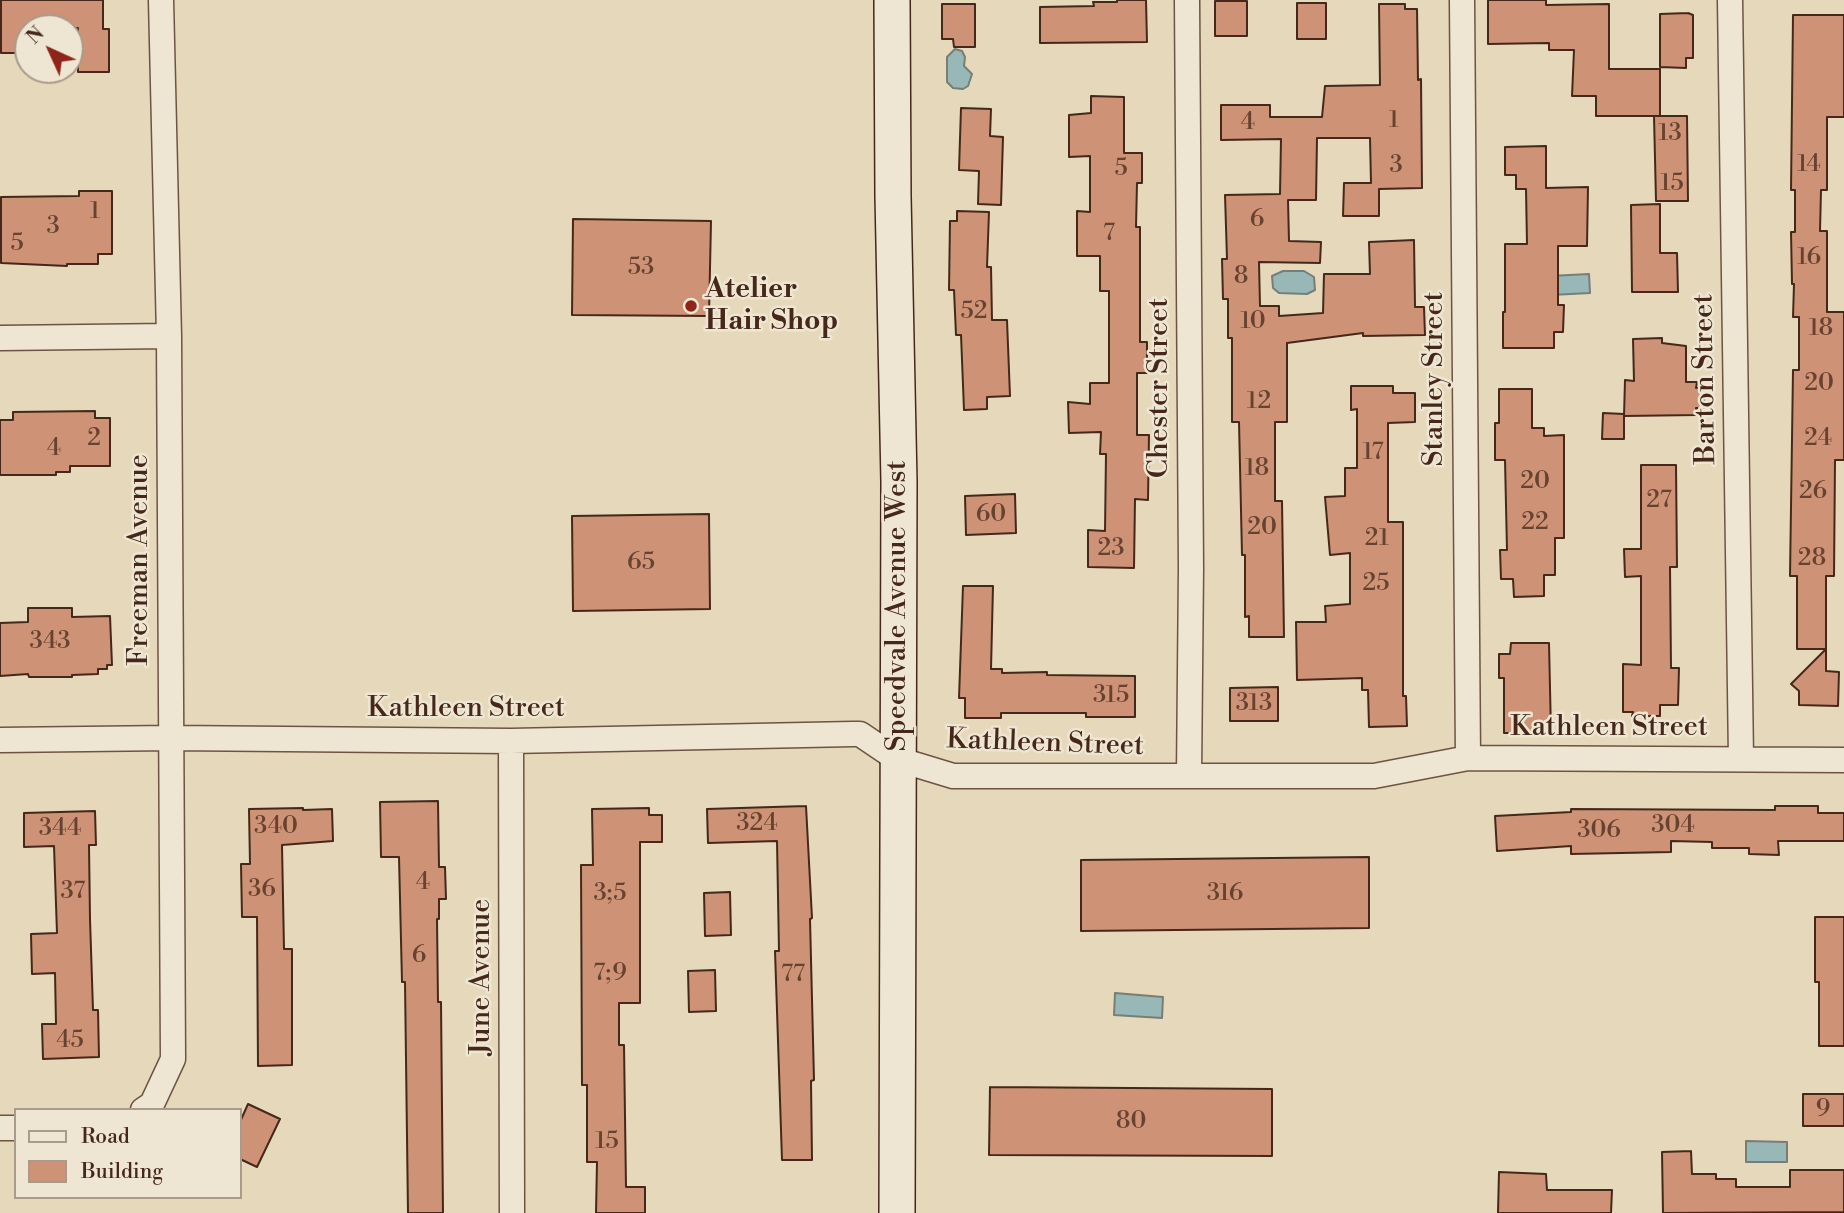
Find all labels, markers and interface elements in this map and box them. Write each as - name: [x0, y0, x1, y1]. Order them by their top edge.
- north arrow: [14, 14, 84, 84]
- text: N: [22, 22, 49, 49]
- house number: 1: [1389, 107, 1399, 135]
- house number: 4: [1241, 109, 1255, 137]
- house number: 13: [1658, 120, 1682, 148]
- house number: 14: [1797, 151, 1821, 179]
- house number: 3: [1389, 152, 1403, 180]
- house number: 5: [1114, 155, 1128, 183]
- house number: 15: [1660, 170, 1684, 198]
- house number: 1: [90, 198, 100, 226]
- house number: 6: [1250, 206, 1264, 234]
- house number: 3: [46, 213, 60, 241]
- house number: 7: [1103, 220, 1115, 248]
- house number: 5: [10, 230, 24, 258]
- house number: 16: [1797, 244, 1821, 272]
- house number: 53: [628, 254, 654, 282]
- house number: 8: [1234, 263, 1248, 291]
- place label: Atelier Hair Shop: [705, 273, 838, 339]
- street label: Stanley Street: [1418, 291, 1452, 467]
- street label: Barton Street: [1688, 293, 1724, 465]
- marker: Atelier Hair Shop: [683, 298, 699, 314]
- house number: 52: [961, 298, 987, 326]
- street label: Chester Street: [1143, 298, 1177, 478]
- house number: 10: [1240, 308, 1266, 336]
- house number: 18: [1809, 315, 1833, 343]
- house number: 20: [1804, 370, 1834, 398]
- house number: 12: [1247, 388, 1271, 416]
- house number: 2: [87, 425, 101, 453]
- house number: 24: [1804, 425, 1832, 453]
- house number: 4: [47, 435, 61, 463]
- house number: 17: [1362, 439, 1384, 467]
- street label: Freeman Avenue: [123, 454, 157, 666]
- house number: 18: [1245, 455, 1269, 483]
- street label: Speedvale Avenue West: [881, 460, 915, 752]
- house number: 20: [1520, 468, 1550, 496]
- house number: 26: [1799, 478, 1827, 506]
- house number: 27: [1646, 487, 1672, 515]
- house number: 60: [976, 501, 1006, 529]
- house number: 22: [1521, 509, 1549, 537]
- house number: 20: [1247, 514, 1277, 542]
- house number: 21: [1365, 525, 1389, 553]
- house number: 23: [1098, 535, 1124, 563]
- house number: 28: [1798, 545, 1826, 573]
- house number: 65: [627, 549, 655, 577]
- house number: 25: [1363, 570, 1389, 598]
- house number: 343: [29, 628, 71, 656]
- house number: 315: [1093, 682, 1129, 710]
- house number: 313: [1236, 690, 1272, 718]
- street label: Kathleen Street: [367, 692, 565, 726]
- street label: Kathleen Street: [1510, 711, 1708, 745]
- street label: Kathleen Street: [946, 724, 1144, 764]
- house number: 324: [736, 810, 778, 838]
- house number: 304: [1651, 812, 1695, 840]
- house number: 340: [254, 813, 298, 841]
- house number: 344: [39, 815, 81, 843]
- house number: 306: [1577, 817, 1621, 845]
- house number: 4: [416, 869, 430, 897]
- house number: 36: [248, 876, 276, 904]
- house number: 37: [61, 878, 85, 906]
- house number: 3;5: [593, 880, 627, 908]
- house number: 316: [1207, 880, 1243, 908]
- street label: June Avenue: [465, 899, 499, 1055]
- house number: 6: [412, 942, 426, 970]
- house number: 7;9: [593, 960, 627, 988]
- house number: 77: [781, 961, 805, 989]
- house number: 45: [56, 1027, 84, 1055]
- house number: 9: [1816, 1096, 1830, 1124]
- legend: [14, 1108, 242, 1199]
- house number: 80: [1116, 1108, 1146, 1136]
- text: Road: [81, 1124, 130, 1150]
- house number: 15: [595, 1128, 619, 1156]
- text: Building: [81, 1159, 163, 1185]

